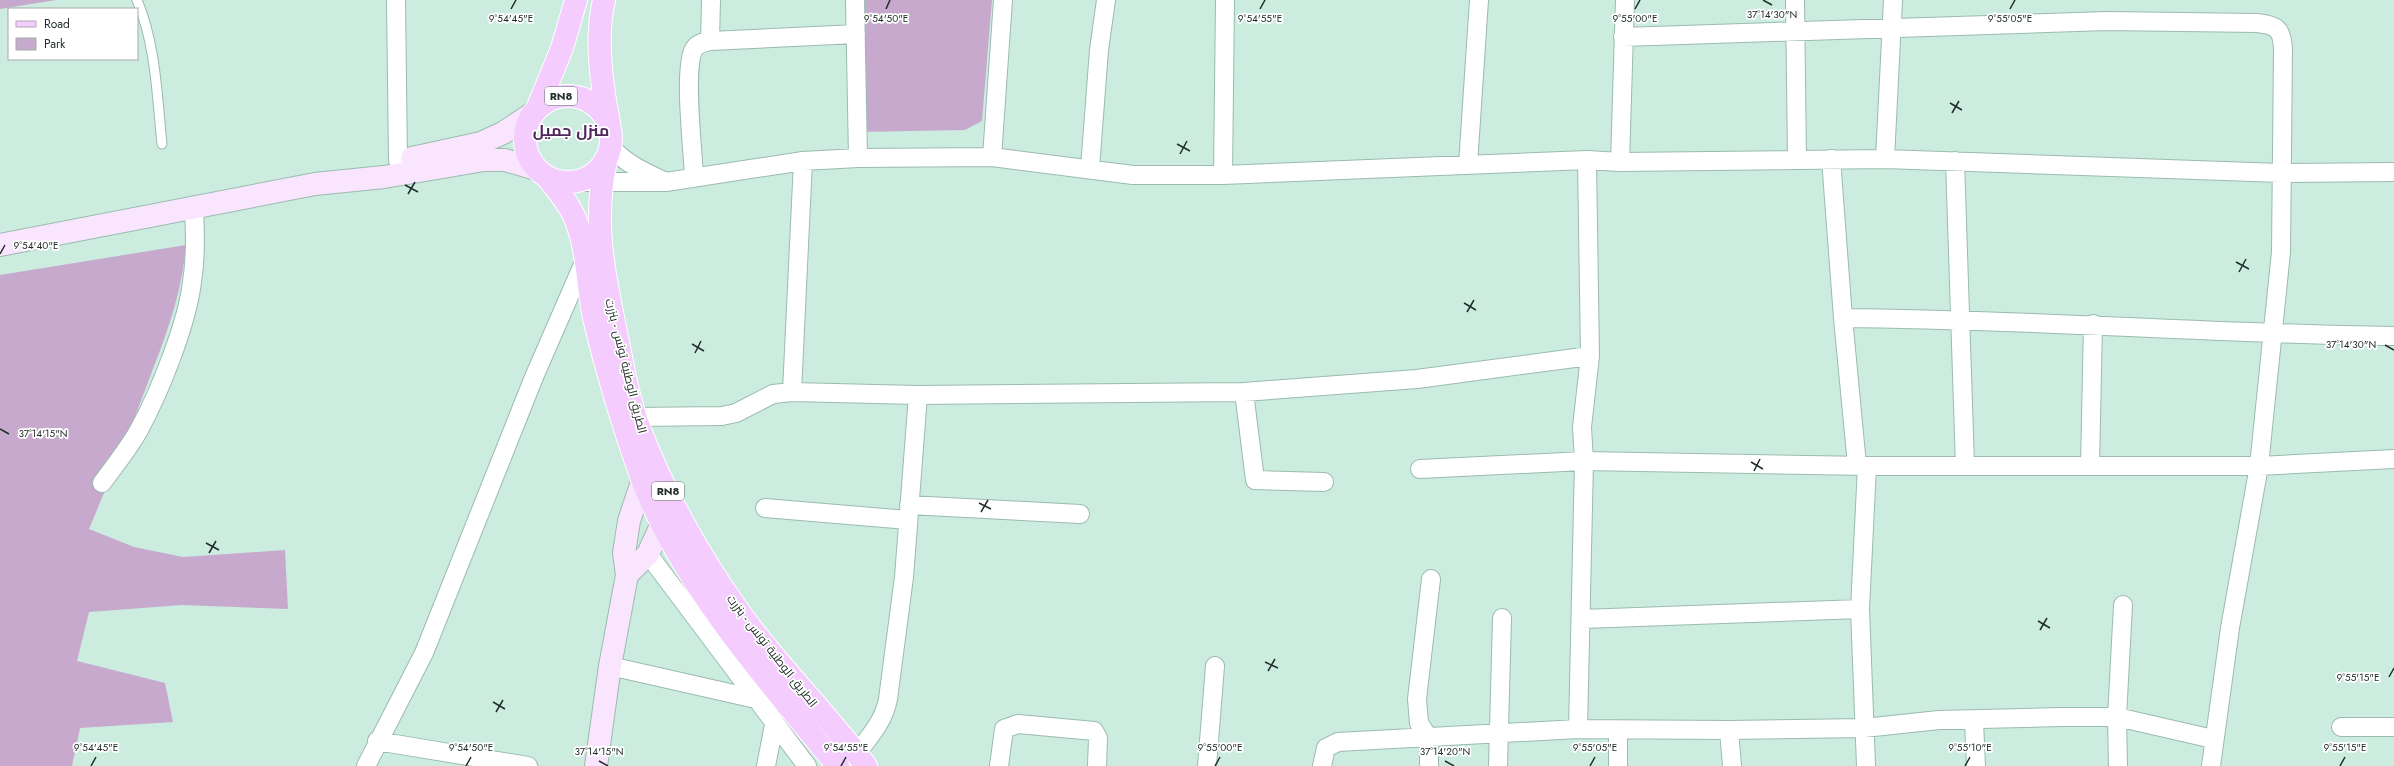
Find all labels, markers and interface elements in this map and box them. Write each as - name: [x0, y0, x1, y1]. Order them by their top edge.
- text: 37°14'30"N: [1747, 7, 1797, 22]
- legend: [8, 8, 138, 60]
- text: 9°54'45"E: [489, 11, 533, 26]
- text: 9°54'50"E: [864, 11, 908, 26]
- text: 9°54'55"E: [1238, 11, 1282, 26]
- text: 9°55'00"E: [1613, 11, 1657, 26]
- text: 9°55'05"E: [1988, 11, 2032, 26]
- text: Road: [44, 15, 70, 33]
- text: Park: [44, 35, 66, 53]
- road number: RN8: [545, 87, 577, 105]
- district label: منزل جميل: [533, 119, 609, 142]
- text: 9°54'40"E: [14, 238, 58, 253]
- street label: الطريق الوطنية تونس - بنزرت: [601, 297, 651, 435]
- text: 37°14'30"N: [2326, 337, 2376, 352]
- text: 37°14'15"N: [18, 426, 68, 441]
- road number: RN8: [652, 482, 684, 500]
- street label: الطريق الوطنية تونس - بنزرت: [722, 591, 822, 711]
- text: 9°55'15"E: [2337, 670, 2379, 685]
- text: 9°54'45"E: [74, 740, 118, 755]
- text: 9°54'50"E: [449, 740, 493, 755]
- text: 9°54'55"E: [824, 740, 868, 755]
- text: 9°55'00"E: [1198, 740, 1242, 755]
- text: 9°55'05"E: [1573, 740, 1617, 755]
- text: 9°55'10"E: [1948, 740, 1992, 755]
- text: 9°55'15"E: [2324, 740, 2366, 755]
- text: 37°14'15"N: [574, 744, 624, 759]
- text: 37°14'20"N: [1420, 744, 1470, 759]

